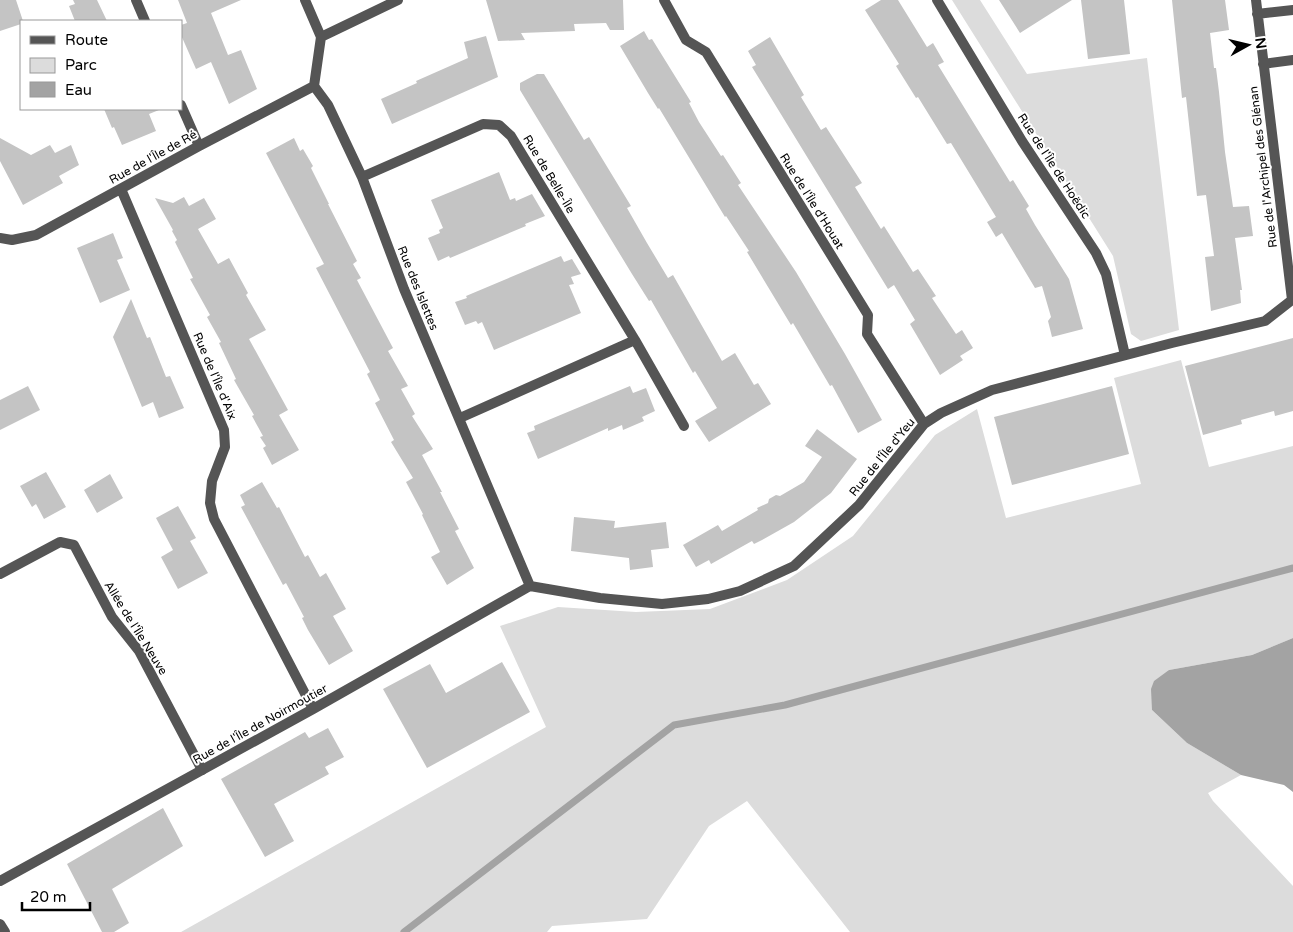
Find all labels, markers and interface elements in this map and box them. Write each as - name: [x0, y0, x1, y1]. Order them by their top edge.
- legend: [20, 20, 182, 110]
- north arrow: [1223, 20, 1273, 70]
- text: Route: [65, 31, 108, 49]
- text: N: [1251, 37, 1270, 50]
- text: Parc: [65, 56, 97, 74]
- text: Eau: [65, 81, 92, 99]
- street label: Rue de l'Archipel des Glénan: [1246, 85, 1280, 249]
- street label: Rue de l'Île de Hoëdic: [1015, 111, 1093, 221]
- street label: Rue de l'Île de Ré: [107, 127, 199, 187]
- street label: Rue de Belle-Île: [520, 132, 578, 216]
- street label: Rue de l'Île d'Houat: [777, 151, 847, 252]
- street label: Rue des Islettes: [395, 244, 441, 332]
- street label: Rue de l'Île d'Aix: [190, 330, 240, 422]
- street label: Rue de l'Île d'Yeu: [846, 415, 918, 499]
- street label: Allée de l'Île Neuve: [102, 579, 171, 677]
- street label: Rue de l'Île de Noirmoutier: [190, 681, 330, 767]
- scale bar: [22, 880, 90, 912]
- text: 20 m: [30, 888, 67, 906]

